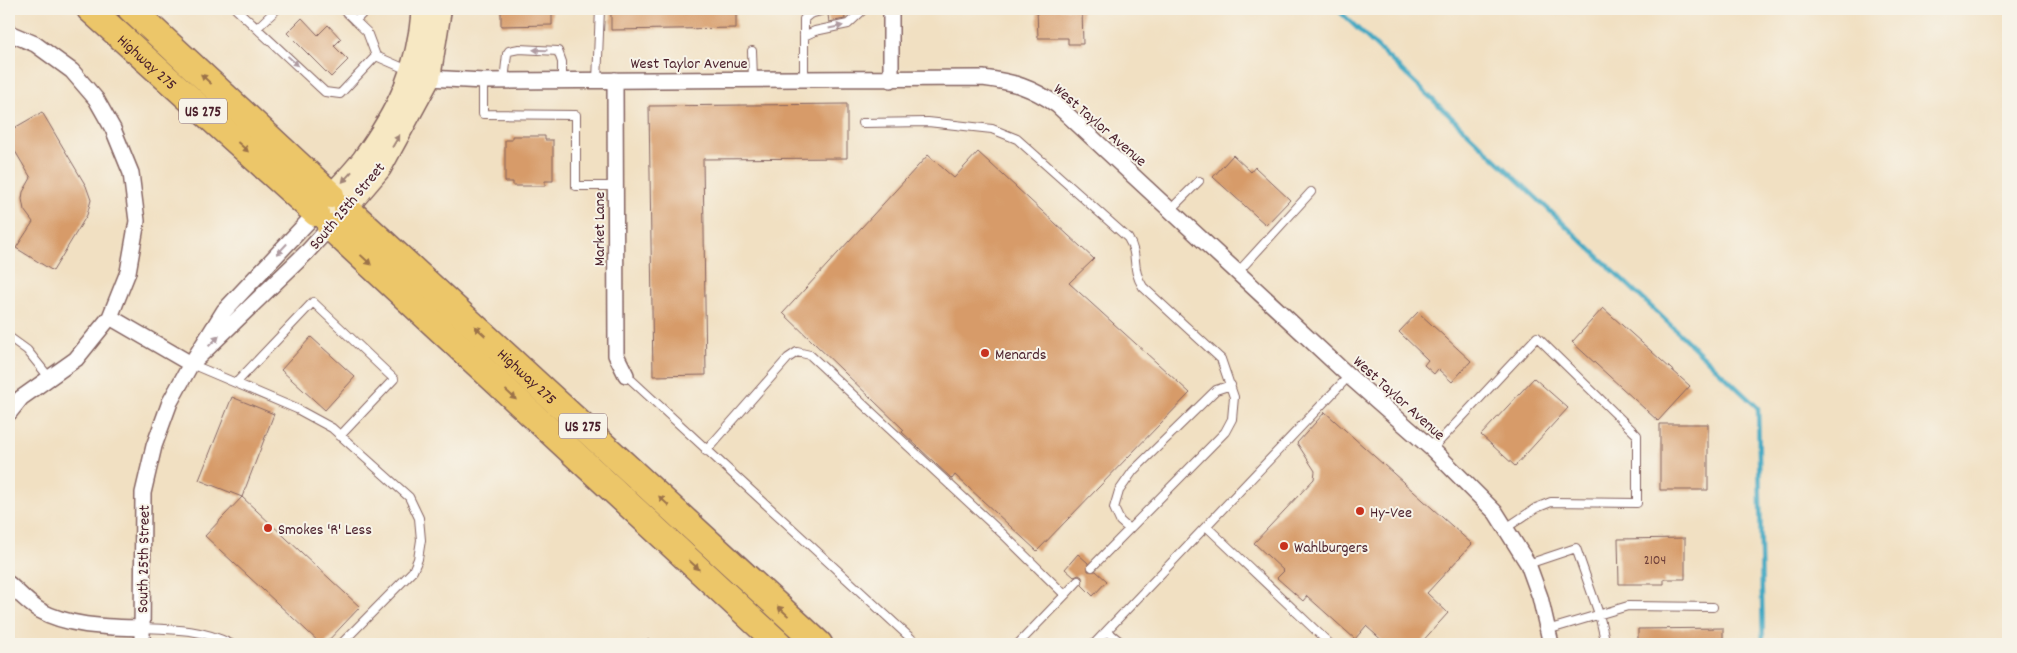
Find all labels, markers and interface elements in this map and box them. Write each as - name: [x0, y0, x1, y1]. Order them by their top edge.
- one-way arrow: [829, 22, 845, 30]
- street label: Highway 275: [111, 30, 181, 96]
- one-way arrow: [532, 46, 548, 54]
- street label: West Taylor Avenue: [630, 53, 748, 76]
- one-way arrow: [286, 55, 298, 67]
- one-way arrow: [200, 73, 212, 85]
- street label: West Taylor Avenue: [1048, 79, 1151, 173]
- road number: US 275: [179, 98, 227, 124]
- one-way arrow: [391, 134, 400, 147]
- one-way arrow: [236, 141, 248, 153]
- street label: South 25th Street: [304, 158, 392, 255]
- one-way arrow: [341, 171, 353, 183]
- street label: Market Lane: [589, 192, 612, 266]
- one-way arrow: [277, 242, 288, 255]
- one-way arrow: [360, 254, 372, 266]
- one-way arrow: [475, 325, 487, 337]
- one-way arrow: [208, 335, 220, 347]
- street label: Highway 275: [491, 344, 561, 411]
- place label: Menards: [995, 344, 1047, 367]
- marker: Menards: [979, 347, 991, 359]
- street label: West Taylor Avenue: [1347, 351, 1450, 447]
- one-way arrow: [504, 389, 516, 401]
- road number: US 275: [559, 414, 607, 438]
- one-way arrow: [658, 495, 670, 507]
- place label: Hy-Vee: [1370, 502, 1412, 525]
- street label: South 25th Street: [132, 505, 157, 613]
- marker: Hy-Vee: [1354, 505, 1366, 517]
- place label: Smokes 'R' Less: [278, 519, 372, 542]
- marker: Smokes 'R' Less: [262, 522, 274, 534]
- place label: Wahlburgers: [1294, 537, 1369, 560]
- marker: Wahlburgers: [1278, 540, 1290, 552]
- house number: 2104: [1644, 551, 1666, 571]
- one-way arrow: [687, 559, 699, 571]
- one-way arrow: [778, 605, 790, 617]

